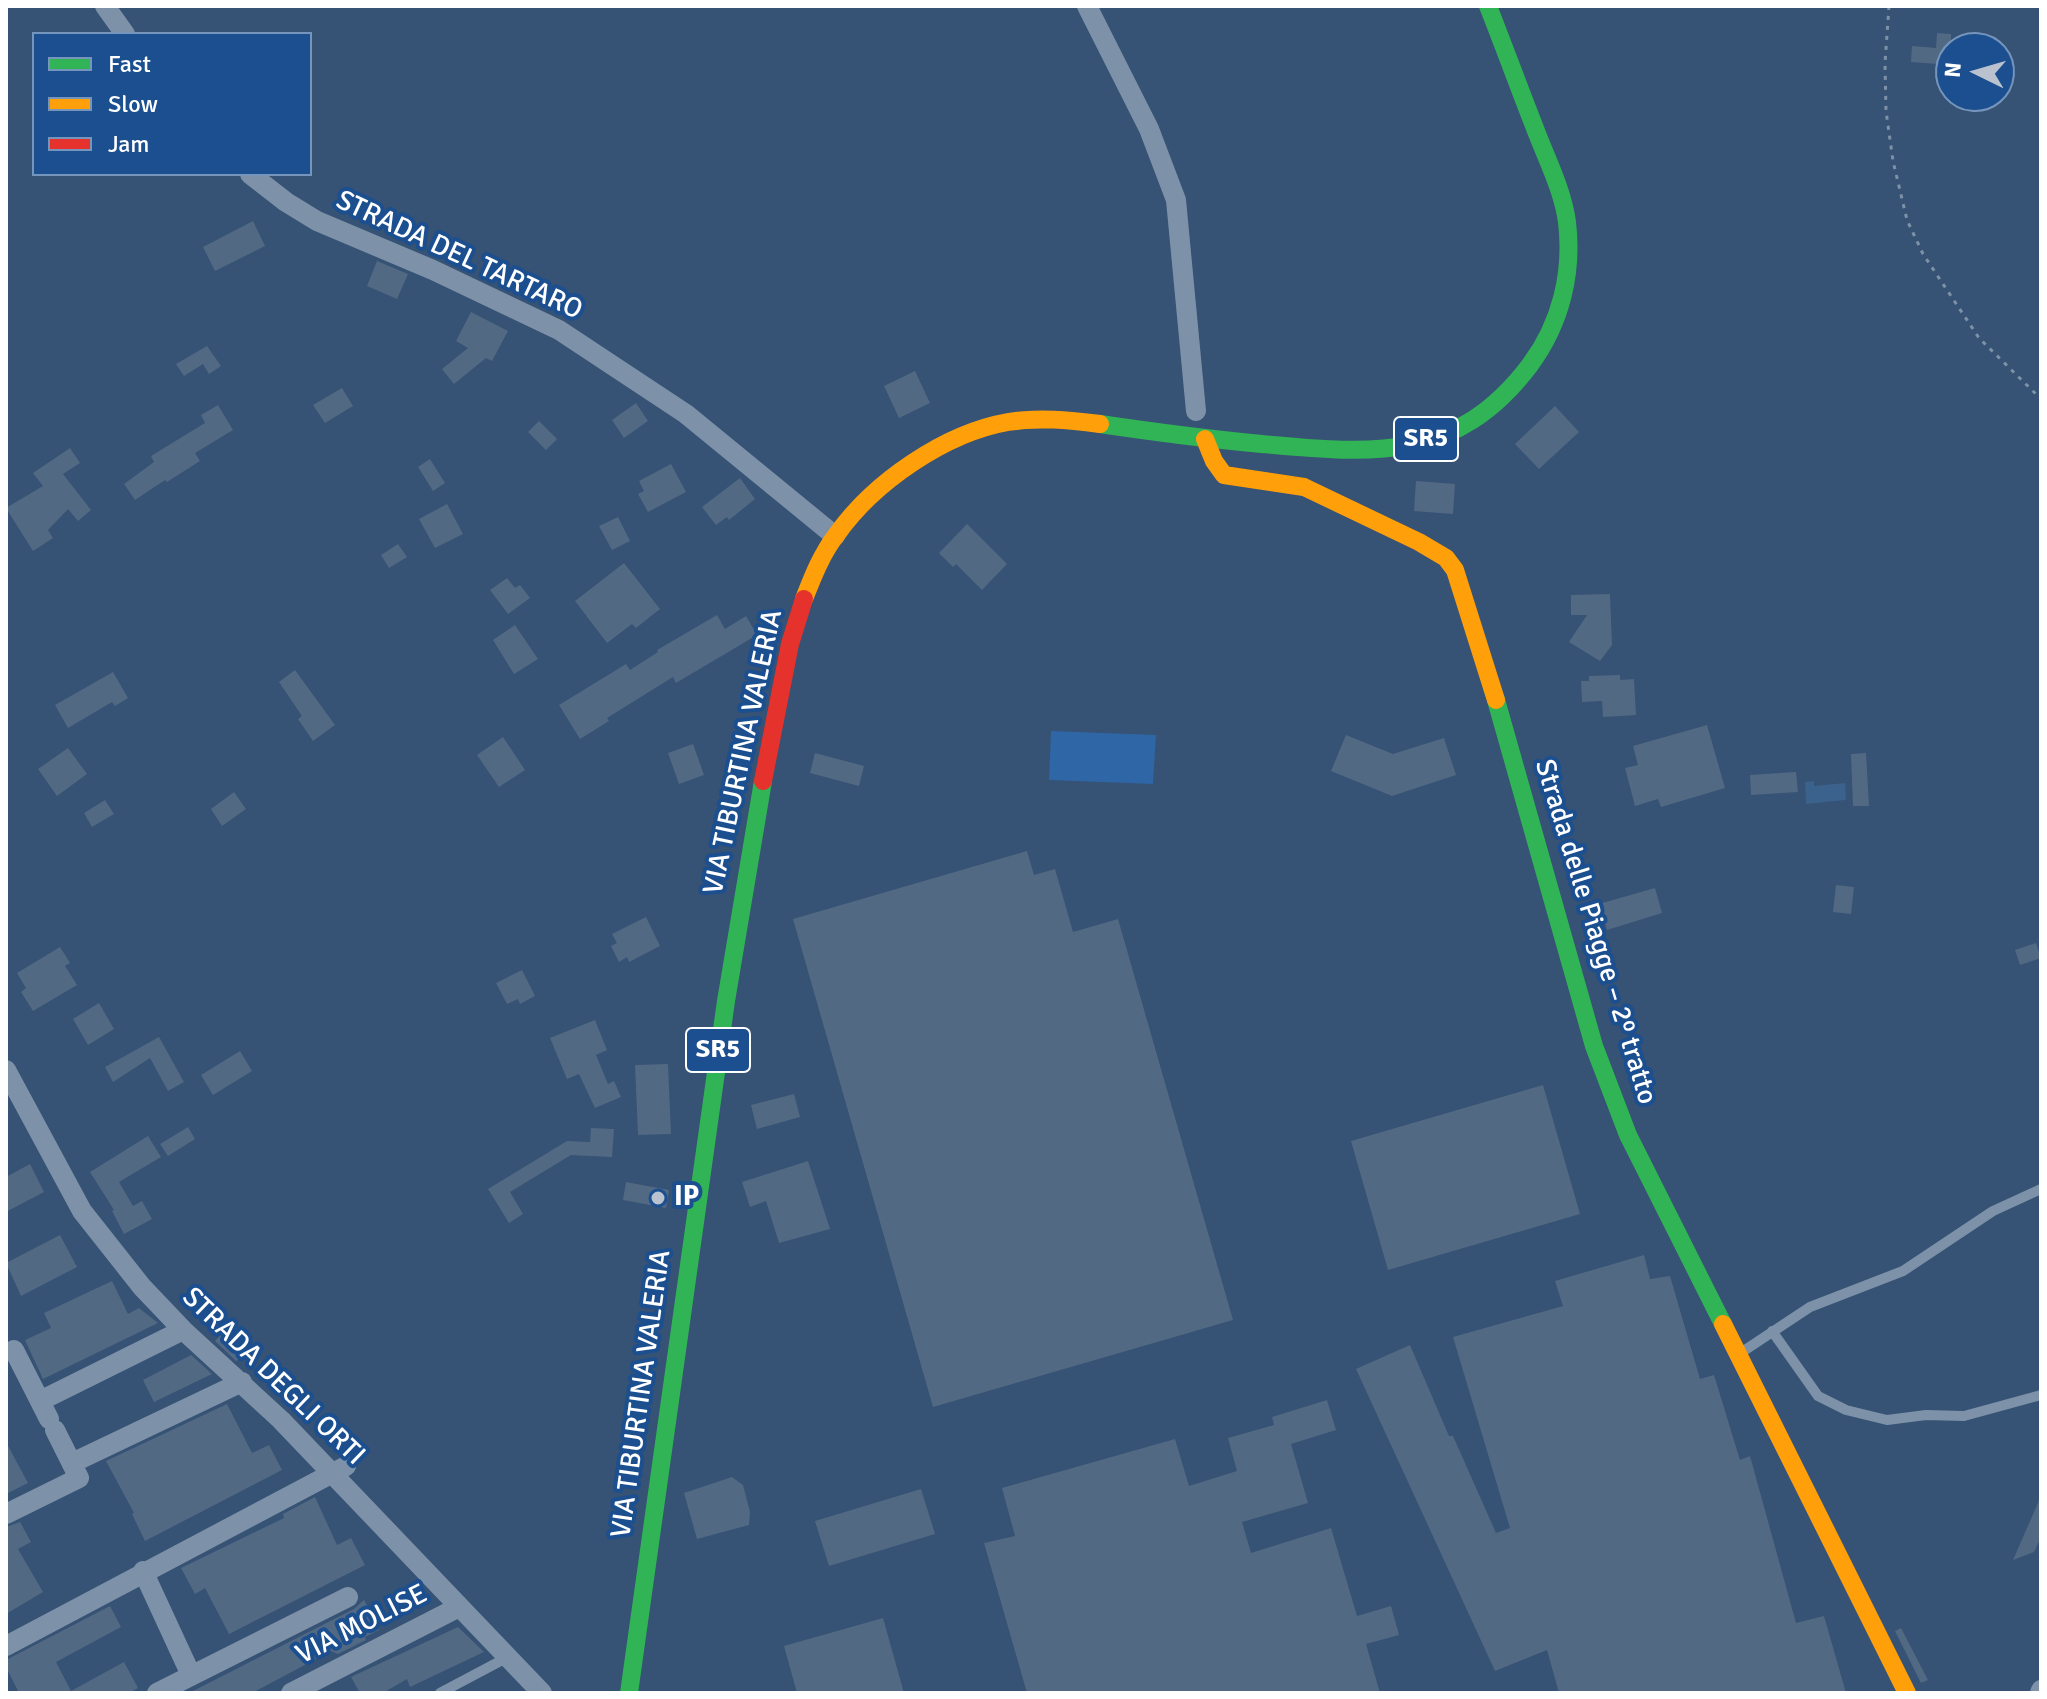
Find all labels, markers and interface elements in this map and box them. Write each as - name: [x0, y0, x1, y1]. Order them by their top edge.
- legend: [32, 32, 312, 176]
- north arrow: [1935, 32, 2015, 112]
- text: Fast: [108, 49, 151, 79]
- text: N: [1938, 61, 1967, 79]
- text: Slow: [108, 89, 158, 119]
- text: Jam: [108, 129, 149, 159]
- street label: STRADA DEL TARTARO: [331, 184, 587, 328]
- road number: SR5: [1394, 417, 1458, 461]
- street label: VIA TIBURTINA VALERIA: [697, 607, 791, 897]
- street label: Strada delle Piagge – 2º tratto: [1527, 756, 1663, 1108]
- road number: SR5: [686, 1028, 750, 1072]
- place label: IP: [674, 1181, 699, 1215]
- marker: IP: [649, 1189, 667, 1207]
- street label: VIA TIBURTINA VALERIA: [605, 1248, 679, 1540]
- street label: STRADA DEGLI ORTI: [175, 1281, 371, 1473]
- street label: VIA MOLISE: [291, 1578, 433, 1672]

